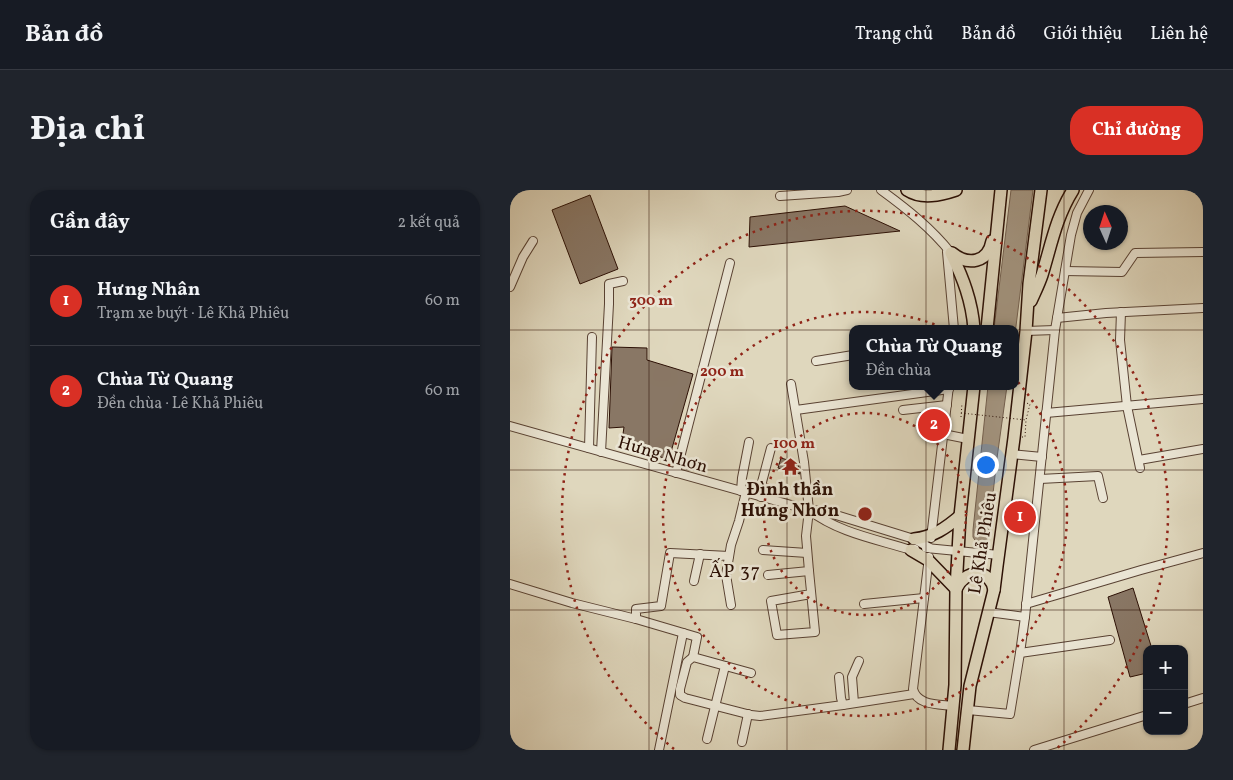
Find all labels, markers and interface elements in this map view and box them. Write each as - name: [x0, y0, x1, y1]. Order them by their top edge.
- text: Bản đồ: [25, 18, 103, 52]
- text: Trang chủ: [855, 22, 933, 47]
- text: Bản đồ: [961, 22, 1016, 47]
- text: Giới thiệu: [1044, 22, 1122, 47]
- text: Liên hệ: [1150, 22, 1208, 47]
- text: Địa chỉ: [30, 106, 145, 154]
- button: Chỉ đường: [1070, 106, 1203, 155]
- north arrow: [1083, 205, 1128, 250]
- text: Gần đây: [50, 208, 130, 237]
- text: 2 kết quả: [398, 212, 460, 234]
- text: Hưng Nhân: [97, 277, 200, 303]
- text: 1: [63, 290, 69, 312]
- text: 60 m: [425, 290, 460, 312]
- text: 300 m: [629, 291, 673, 312]
- text: Trạm xe buýt · Lê Khả Phiêu: [97, 303, 289, 325]
- popup: [849, 325, 1019, 390]
- text: Chùa Từ Quang: [866, 334, 1002, 360]
- text: Đền chùa: [866, 360, 931, 382]
- text: 200 m: [700, 362, 744, 383]
- text: Chùa Từ Quang: [97, 367, 233, 393]
- text: 2: [62, 380, 70, 402]
- text: 60 m: [425, 380, 460, 402]
- text: Đền chùa · Lê Khả Phiêu: [97, 393, 263, 415]
- pin: 2: [918, 406, 950, 444]
- street label: Hưng Nhơn: [615, 431, 711, 480]
- text: 100 m: [773, 434, 816, 455]
- your location: [973, 452, 999, 478]
- temple icon: Đình thần Hưng Nhơn: [780, 456, 800, 476]
- place label: Đình thần Hưng Nhơn: [741, 478, 839, 524]
- street label: Lê Khả Phiêu: [963, 490, 1004, 596]
- pin: 1: [1004, 498, 1036, 536]
- centre of rings: [856, 505, 874, 523]
- district label: ẤP 37: [709, 558, 761, 585]
- map controls: [1143, 645, 1188, 735]
- button: +: [1143, 645, 1188, 690]
- button: −: [1143, 690, 1188, 735]

